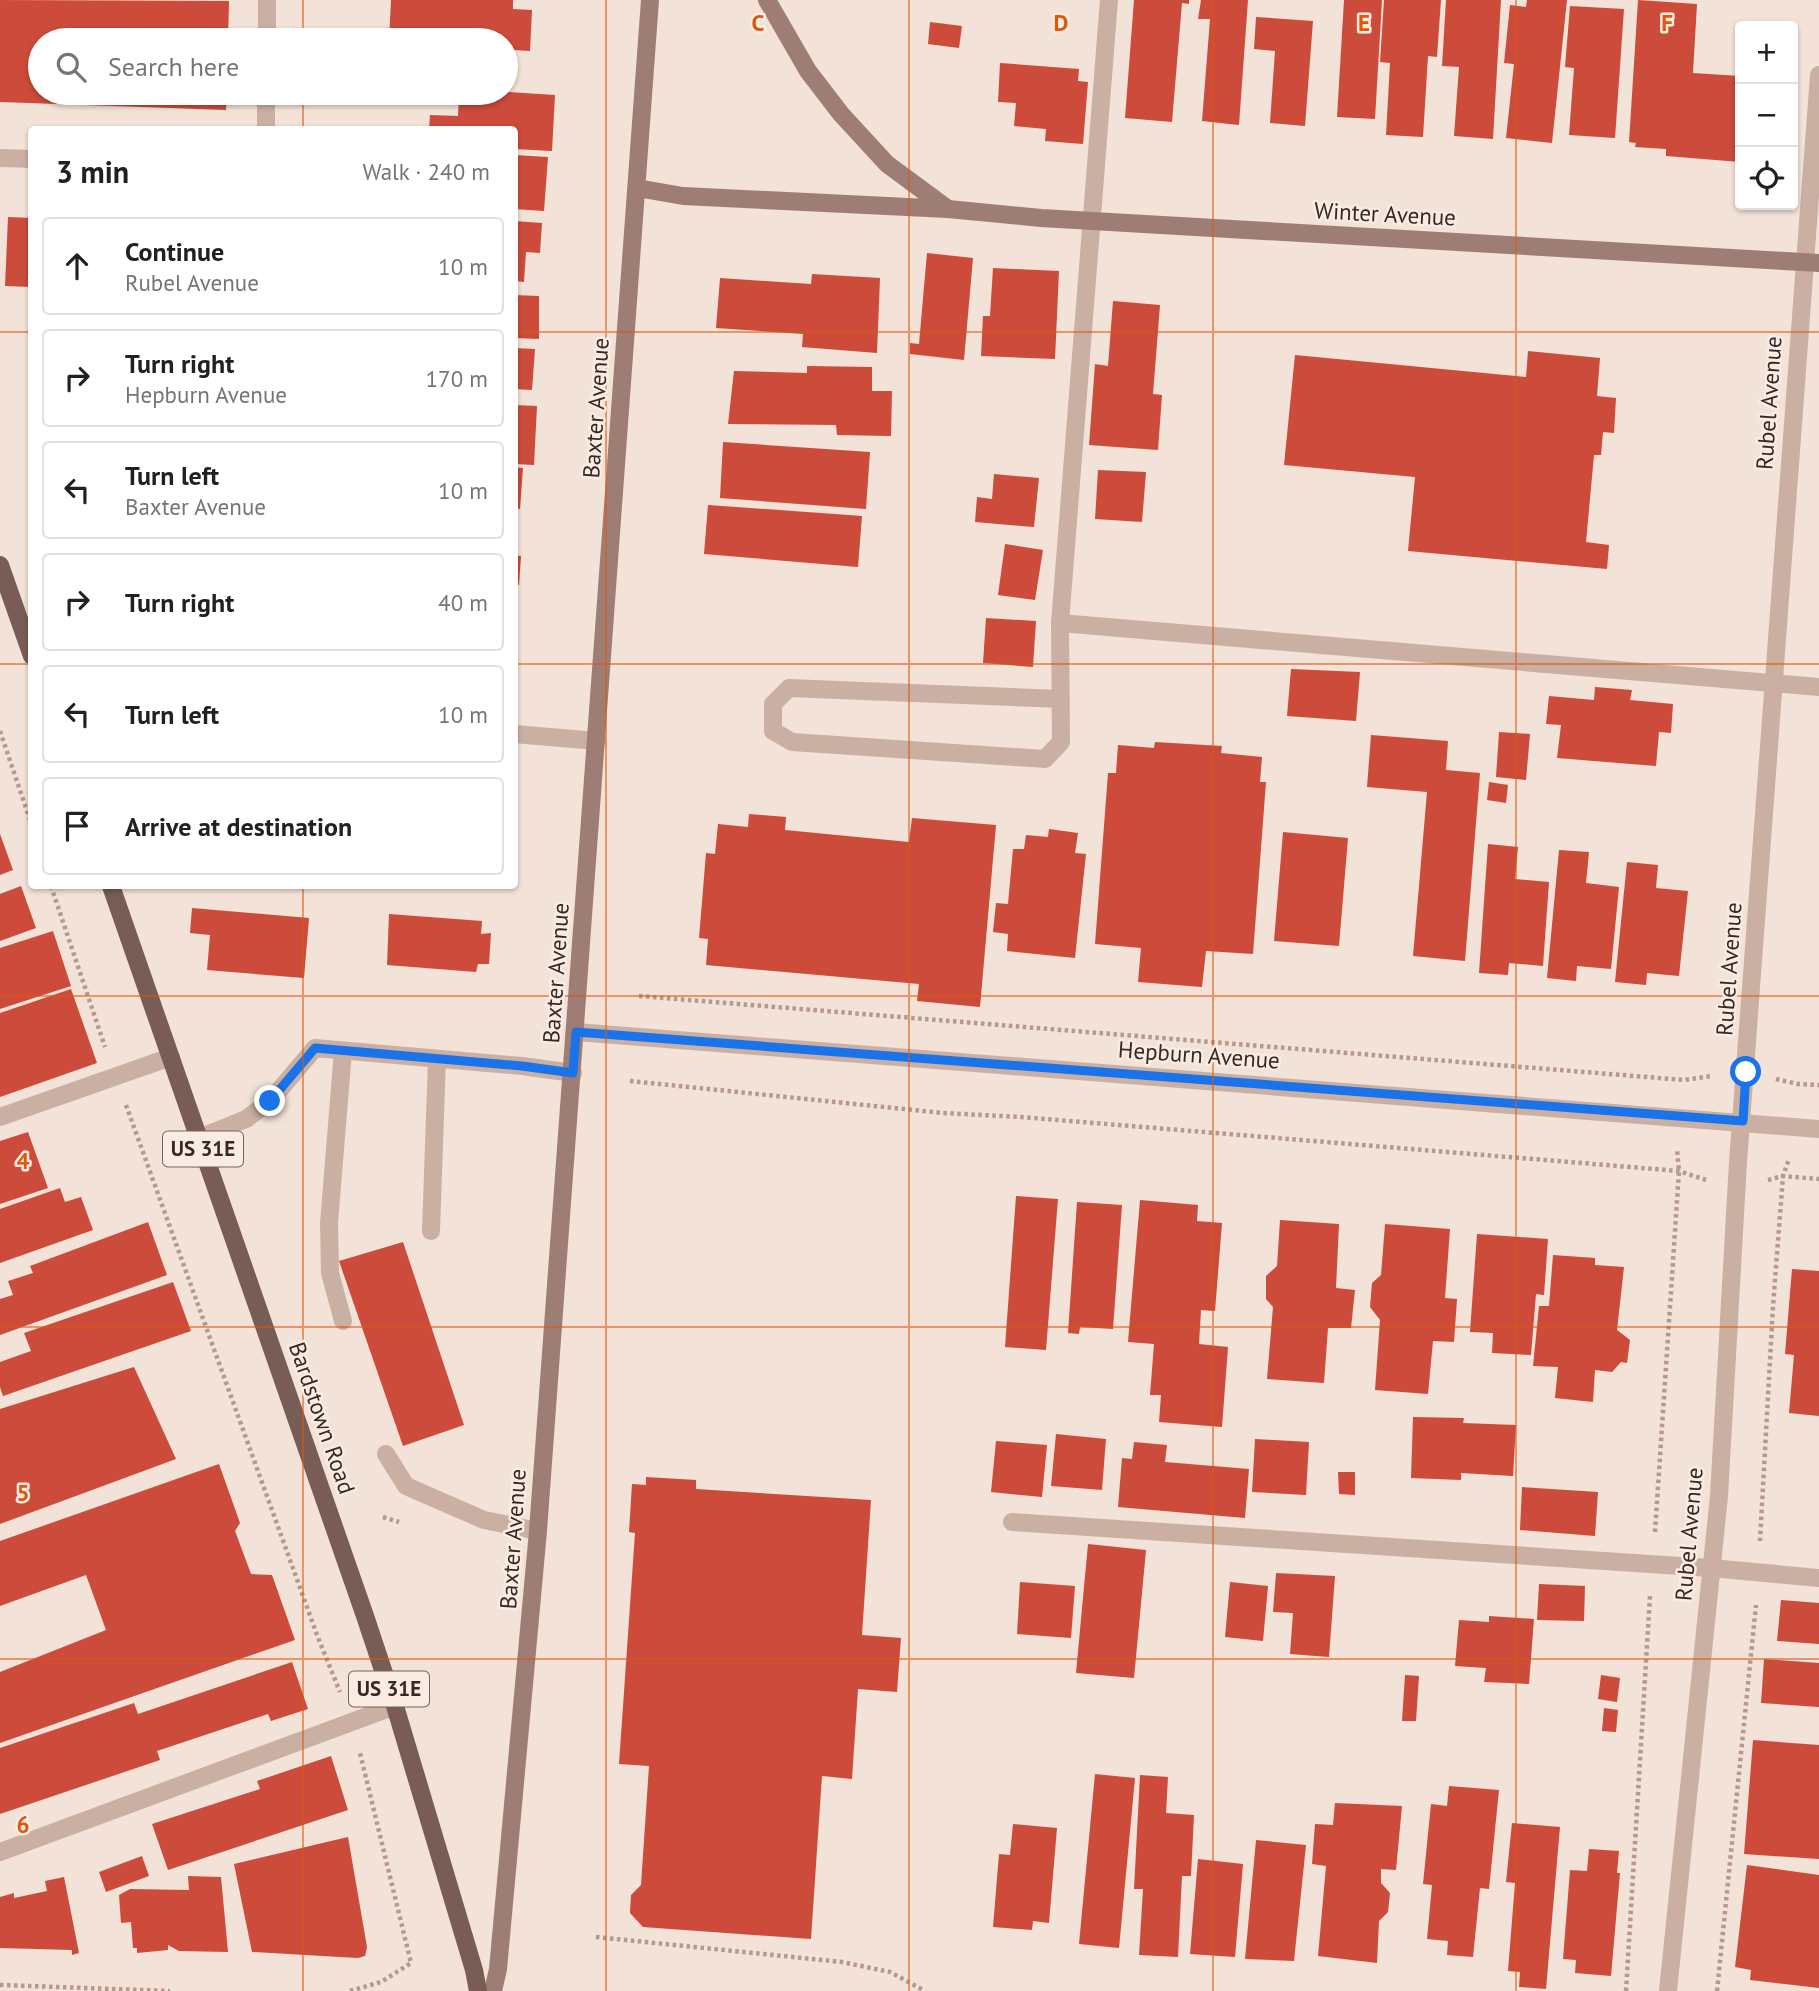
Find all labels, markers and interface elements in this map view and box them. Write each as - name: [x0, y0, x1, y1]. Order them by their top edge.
- text: C: [752, 8, 765, 37]
- text: D: [1054, 8, 1068, 37]
- text: E: [1358, 8, 1370, 37]
- text: F: [1661, 8, 1673, 37]
- map controls: [1735, 21, 1798, 210]
- button: +: [1735, 21, 1798, 84]
- search box: [28, 28, 518, 105]
- icon: search: [52, 48, 90, 86]
- text: Search here: [108, 50, 239, 83]
- button: −: [1735, 84, 1798, 147]
- button: locate: [1735, 147, 1798, 210]
- text: 3 min: [56, 152, 129, 191]
- text: Walk · 240 m: [363, 157, 490, 186]
- street label: Winter Avenue: [1313, 195, 1457, 232]
- text: Continue: [125, 235, 224, 268]
- icon: ahead: [58, 247, 96, 285]
- text: 10 m: [438, 252, 488, 281]
- text: Rubel Avenue: [125, 268, 259, 297]
- street label: Rubel Avenue: [1749, 335, 1788, 471]
- street label: Baxter Avenue: [576, 337, 615, 479]
- text: Turn right: [125, 347, 234, 380]
- icon: right: [58, 359, 96, 397]
- text: 170 m: [426, 364, 488, 393]
- text: Hepburn Avenue: [125, 380, 287, 409]
- text: Turn left: [125, 459, 219, 492]
- icon: left: [58, 471, 96, 509]
- text: 10 m: [438, 476, 488, 505]
- text: Baxter Avenue: [125, 492, 266, 521]
- icon: right: [58, 583, 96, 621]
- text: Turn right: [125, 586, 234, 619]
- text: 40 m: [438, 588, 488, 617]
- icon: left: [58, 695, 96, 733]
- text: Turn left: [125, 698, 219, 731]
- text: 10 m: [438, 700, 488, 729]
- icon: arrive: [58, 807, 96, 845]
- text: Arrive at destination: [125, 810, 352, 843]
- street label: Rubel Avenue: [1709, 901, 1748, 1037]
- street label: Baxter Avenue: [536, 902, 575, 1044]
- street label: Hepburn Avenue: [1117, 1034, 1281, 1075]
- route start: [1730, 1056, 1761, 1087]
- route end: [254, 1085, 285, 1116]
- road number: US 31E: [163, 1132, 243, 1166]
- text: 4: [16, 1146, 30, 1175]
- street label: Bardstown Road: [283, 1338, 362, 1498]
- street label: Rubel Avenue: [1668, 1466, 1709, 1602]
- street label: Baxter Avenue: [493, 1468, 532, 1610]
- text: 5: [16, 1478, 30, 1507]
- road number: US 31E: [349, 1672, 429, 1706]
- text: 6: [16, 1810, 30, 1839]

